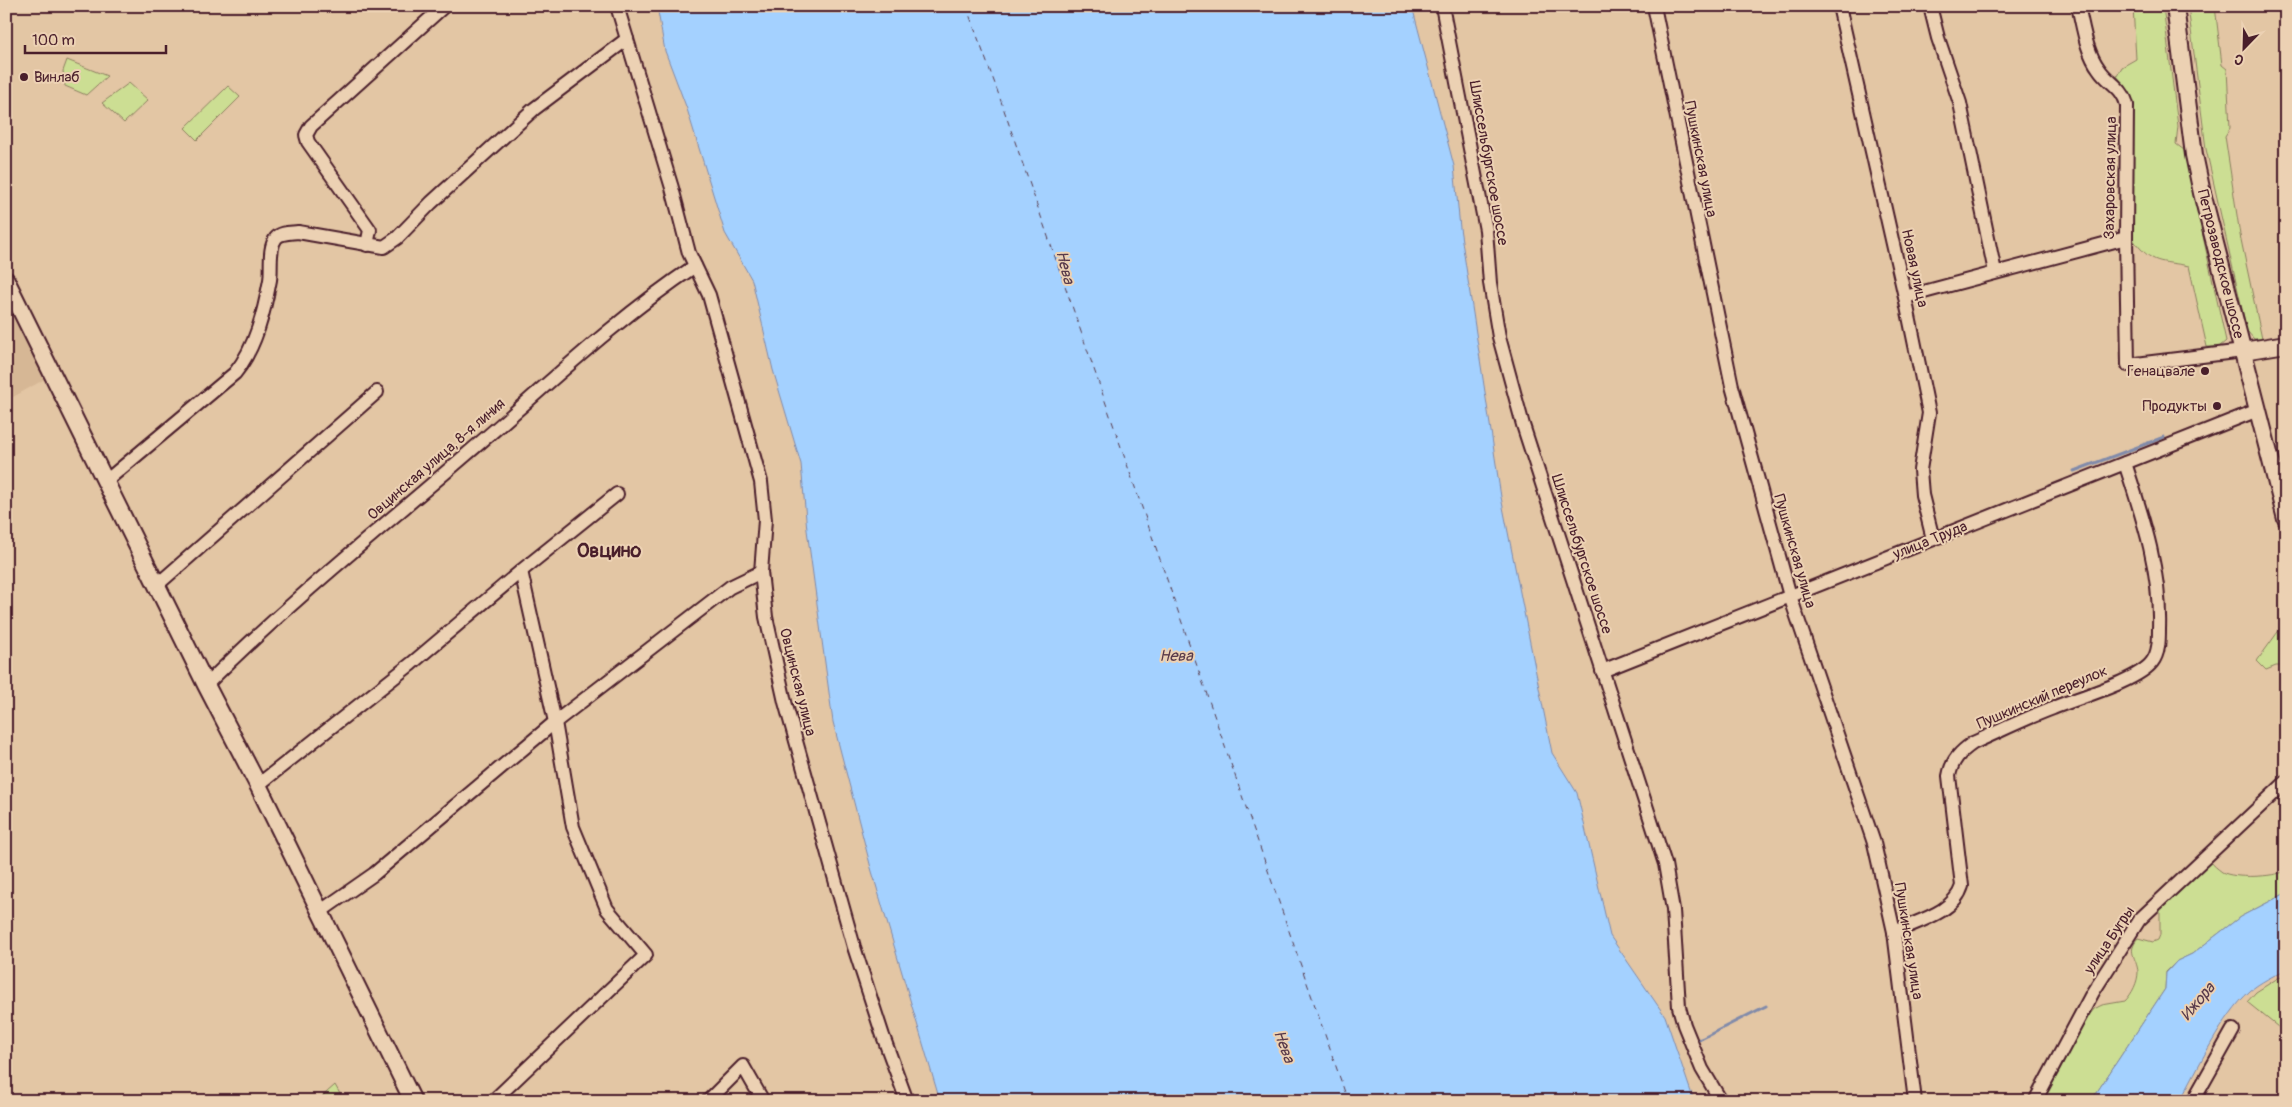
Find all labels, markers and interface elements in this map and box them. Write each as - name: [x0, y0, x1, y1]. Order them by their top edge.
- scale bar: [25, 22, 166, 54]
- north arrow: [2220, 22, 2270, 72]
- text: 100 m: [32, 31, 75, 50]
- text: С: [2231, 50, 2246, 69]
- place label: Винлаб: [34, 68, 80, 87]
- marker: Винлаб: [18, 71, 30, 83]
- street label: Шлиссельбургское шоссе: [1465, 79, 1512, 247]
- street label: Пушкинская улица: [1680, 99, 1721, 219]
- street label: Захаровская улица: [2100, 116, 2121, 240]
- street label: Петрозаводское шоссе: [2193, 188, 2248, 341]
- street label: Новая улица: [1897, 227, 1932, 309]
- water label: Нева: [1051, 249, 1079, 287]
- place label: Генацвале: [2127, 362, 2196, 381]
- marker: Генацвале: [2199, 365, 2211, 377]
- street label: Овцинская улица, 8-я линия: [363, 394, 509, 524]
- place label: Продукты: [2143, 397, 2207, 416]
- marker: Продукты: [2211, 400, 2223, 412]
- street label: Шлиссельбургское шоссе: [1547, 472, 1617, 637]
- street label: Пушкинская улица: [1769, 492, 1820, 610]
- street label: улица Труда: [1889, 517, 1970, 564]
- district label: Овцино: [577, 538, 642, 563]
- street label: Овцинская улица: [775, 626, 820, 738]
- water label: Нева: [1159, 646, 1194, 666]
- street label: Пушкинский переулок: [1974, 661, 2111, 734]
- street label: Пушкинская улица: [1890, 881, 1927, 1001]
- street label: улица Бугры: [2079, 903, 2139, 979]
- water label: Ижора: [2176, 977, 2220, 1025]
- water label: Нева: [1269, 1027, 1300, 1067]

